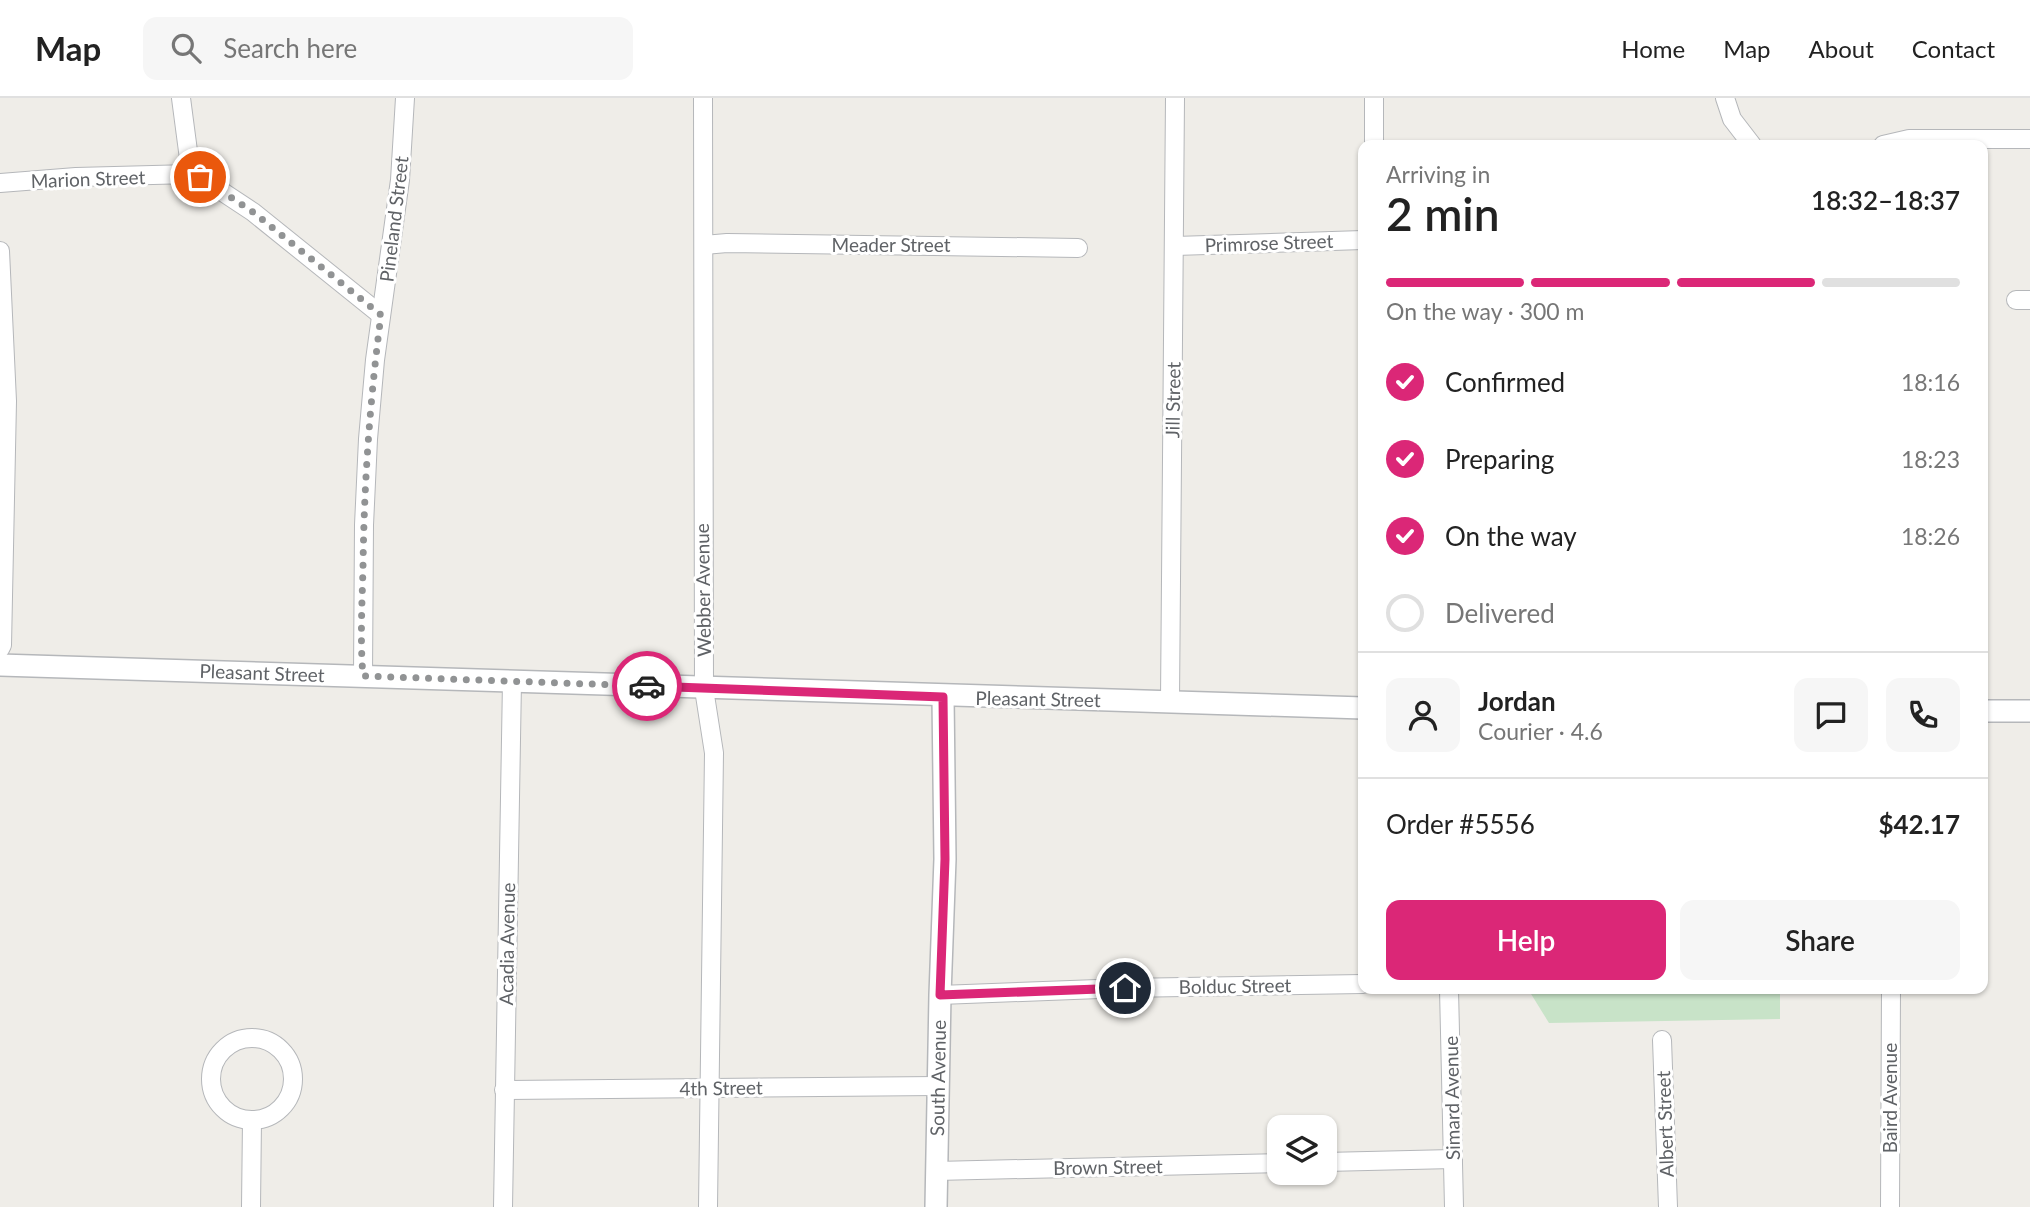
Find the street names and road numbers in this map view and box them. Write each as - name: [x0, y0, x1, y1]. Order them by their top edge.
- street label: Pineland Street: [374, 155, 413, 283]
- street label: Marion Street: [30, 165, 146, 192]
- street label: Primrose Street: [1204, 229, 1334, 256]
- street label: Meader Street: [832, 233, 951, 256]
- street label: Jill Street: [1160, 361, 1185, 438]
- street label: Webber Avenue: [690, 523, 715, 657]
- street label: Pleasant Street: [199, 659, 325, 686]
- street label: Pleasant Street: [975, 686, 1101, 711]
- street label: Acadia Avenue: [494, 882, 519, 1006]
- street label: Bolduc Street: [1178, 973, 1292, 998]
- street label: South Avenue: [925, 1020, 950, 1136]
- street label: Simard Avenue: [1439, 1036, 1464, 1160]
- street label: Baird Avenue: [1878, 1043, 1901, 1153]
- street label: Albert Street: [1651, 1070, 1678, 1178]
- street label: 4th Street: [679, 1075, 763, 1100]
- street label: Brown Street: [1053, 1154, 1163, 1179]

